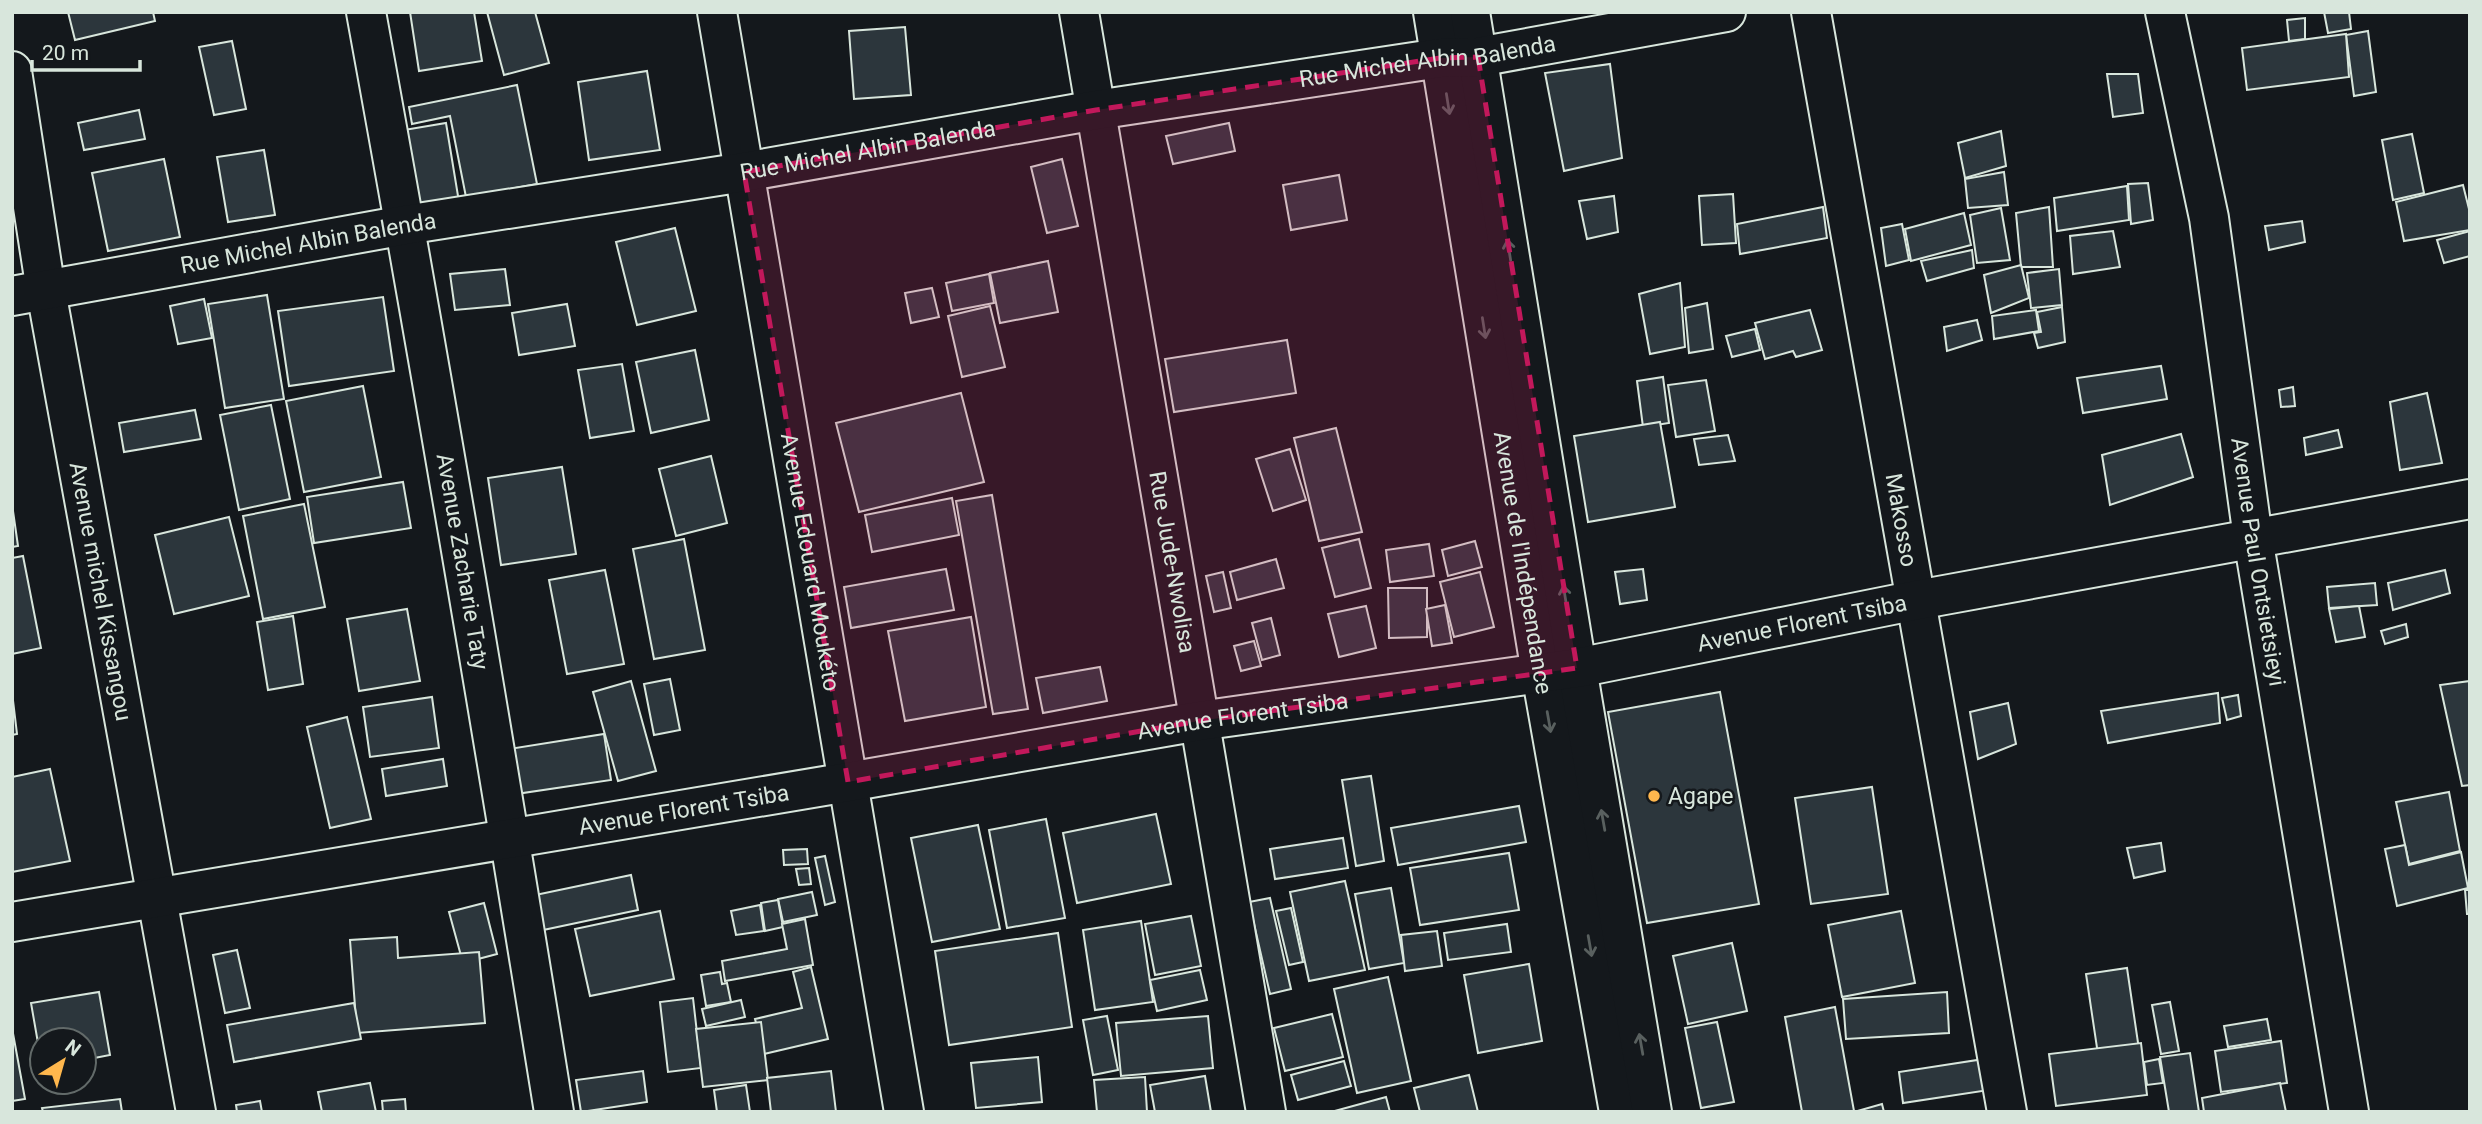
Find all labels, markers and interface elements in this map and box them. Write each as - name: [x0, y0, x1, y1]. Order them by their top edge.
- scale bar: [32, 28, 140, 72]
- street label: Rue Michel Albin Balenda: [1297, 30, 1558, 93]
- text: 20 m: [42, 41, 89, 65]
- one-way arrow: [1442, 92, 1455, 115]
- street label: Rue Michel Albin Balenda: [738, 115, 998, 186]
- street label: Rue Michel Albin Balenda: [178, 207, 438, 279]
- one-way arrow: [1502, 239, 1515, 262]
- one-way arrow: [1478, 316, 1491, 339]
- street label: Avenue de l'Indépendance: [1488, 429, 1558, 696]
- street label: Avenue Edouard Moukéto: [775, 431, 845, 693]
- street label: Avenue Paul Ontsietsieyi: [2225, 436, 2291, 688]
- street label: Avenue Zacharie Taty: [431, 451, 494, 672]
- street label: Avenue michel Kissangou: [64, 460, 137, 723]
- street label: Rue Jude-Nwolisa: [1143, 469, 1201, 655]
- street label: Makosso: [1879, 471, 1923, 569]
- one-way arrow: [1558, 585, 1571, 608]
- street label: Avenue Florent Tsiba: [1695, 589, 1909, 658]
- street label: Avenue Florent Tsiba: [1135, 687, 1350, 745]
- one-way arrow: [1543, 710, 1556, 733]
- street label: Avenue Florent Tsiba: [576, 779, 791, 841]
- place label: Agape: [1668, 783, 1734, 810]
- marker: Agape: [1646, 788, 1662, 804]
- one-way arrow: [1595, 809, 1609, 832]
- one-way arrow: [1583, 934, 1597, 957]
- north arrow: [28, 1026, 98, 1096]
- one-way arrow: [1634, 1034, 1647, 1056]
- text: N: [61, 1035, 85, 1061]

